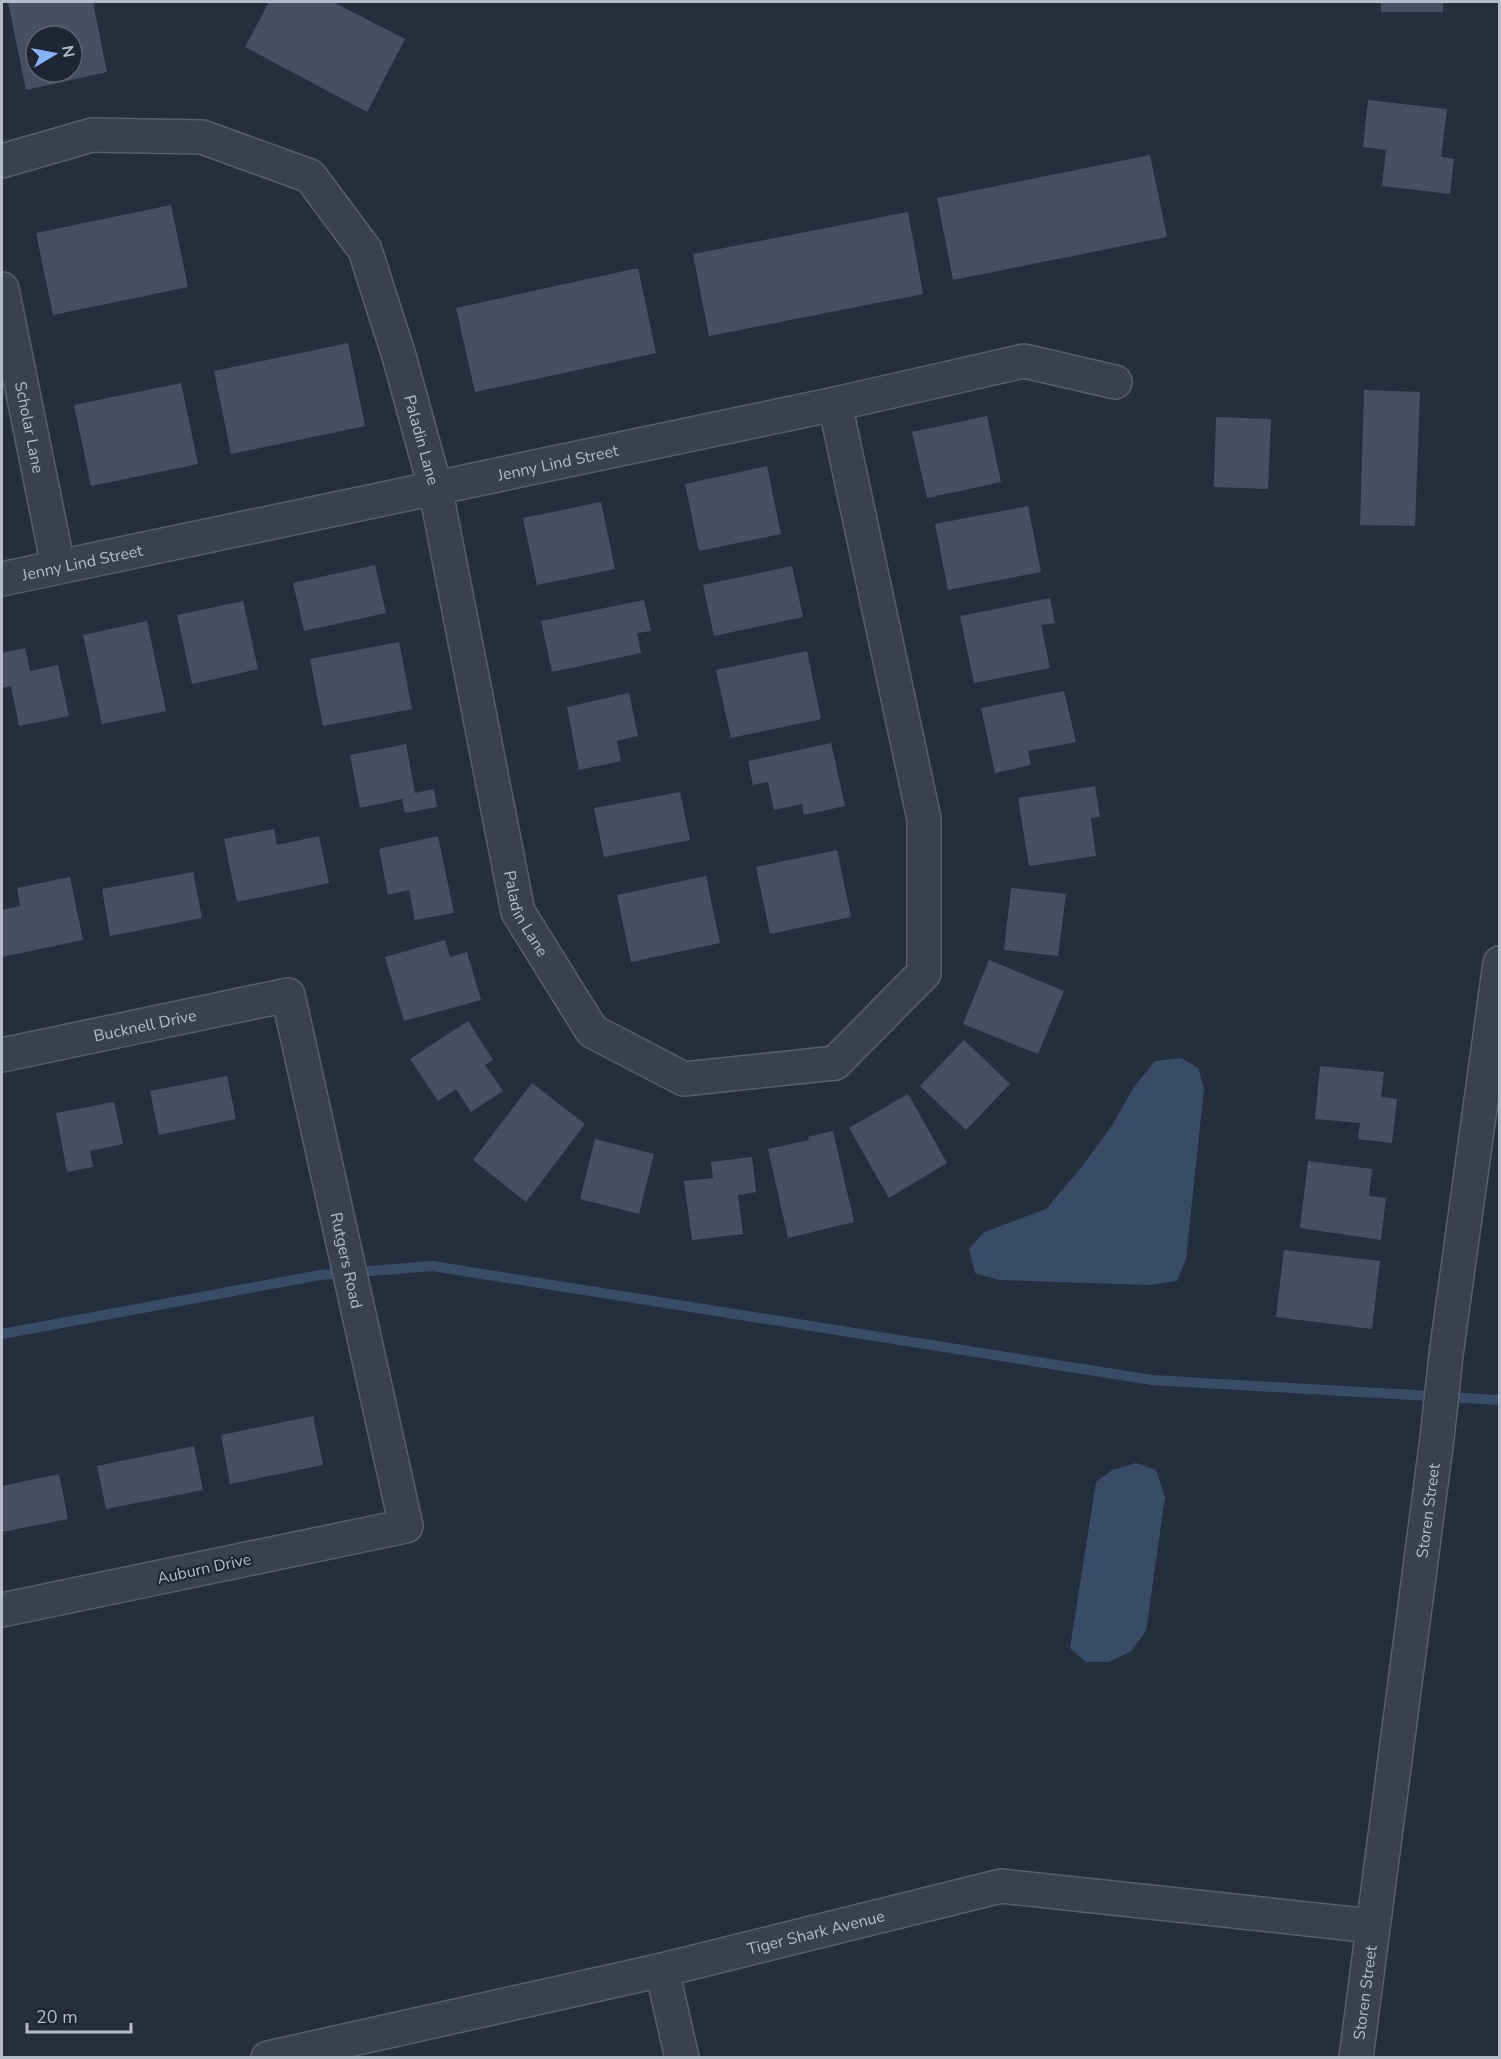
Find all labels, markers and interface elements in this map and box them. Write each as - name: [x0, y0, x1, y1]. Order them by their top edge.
- north arrow: [24, 24, 84, 84]
- text: N: [56, 44, 80, 59]
- street label: Scholar Lane: [9, 380, 49, 475]
- street label: Paladin Lane: [398, 393, 444, 488]
- street label: Jenny Lind Street: [495, 440, 621, 487]
- street label: Jenny Lind Street: [19, 540, 145, 587]
- street label: Paladin Lane: [498, 869, 553, 961]
- street label: Bucknell Drive: [92, 1005, 198, 1047]
- street label: Rutgers Road: [325, 1210, 367, 1311]
- street label: Storen Street: [1411, 1462, 1446, 1559]
- street label: Auburn Drive: [155, 1548, 253, 1590]
- street label: Tiger Shark Avenue: [745, 1905, 887, 1961]
- street label: Storen Street: [1348, 1944, 1383, 2041]
- scale bar: [27, 1996, 130, 2034]
- text: 20 m: [36, 2005, 78, 2029]

